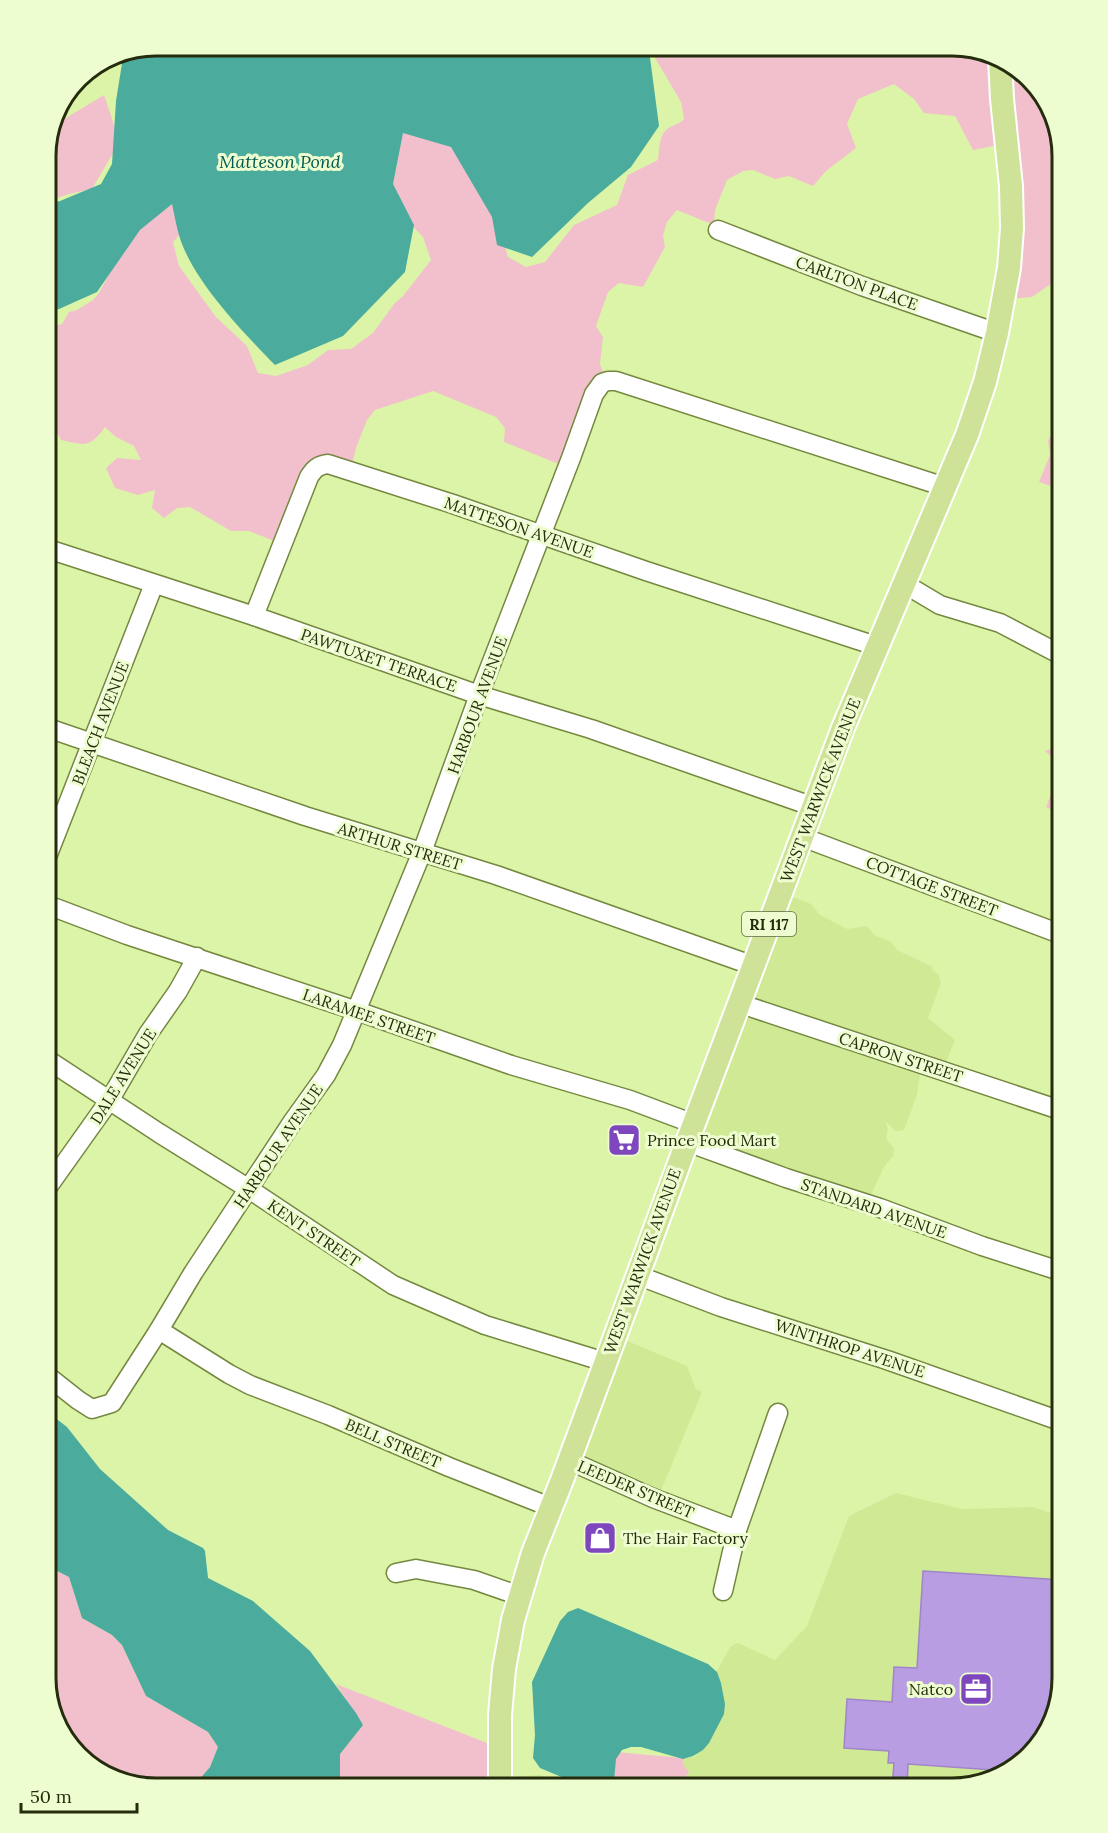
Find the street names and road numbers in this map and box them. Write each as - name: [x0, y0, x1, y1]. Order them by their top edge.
- street label: CARLTON PLACE: [793, 252, 921, 314]
- street label: MATTESON AVENUE: [442, 492, 596, 562]
- street label: PAWTUXET TERRACE: [298, 624, 460, 696]
- street label: HARBOUR AVENUE: [443, 633, 511, 777]
- street label: BLEACH AVENUE: [67, 658, 133, 788]
- street label: WEST WARWICK AVENUE: [776, 695, 864, 885]
- street label: ARTHUR STREET: [335, 817, 464, 874]
- street label: COTTAGE STREET: [863, 852, 1001, 920]
- road number: RI 117: [742, 912, 796, 936]
- street label: LARAMEE STREET: [300, 984, 438, 1048]
- street label: DALE AVENUE: [86, 1024, 160, 1128]
- street label: CAPRON STREET: [836, 1028, 966, 1086]
- street label: HARBOUR AVENUE: [229, 1080, 327, 1212]
- street label: WEST WARWICK AVENUE: [599, 1165, 685, 1356]
- street label: STANDARD AVENUE: [798, 1174, 950, 1242]
- street label: KENT STREET: [264, 1195, 364, 1271]
- street label: WINTHROP AVENUE: [772, 1314, 928, 1382]
- street label: BELL STREET: [342, 1414, 444, 1472]
- street label: LEEDER STREET: [575, 1455, 697, 1523]

